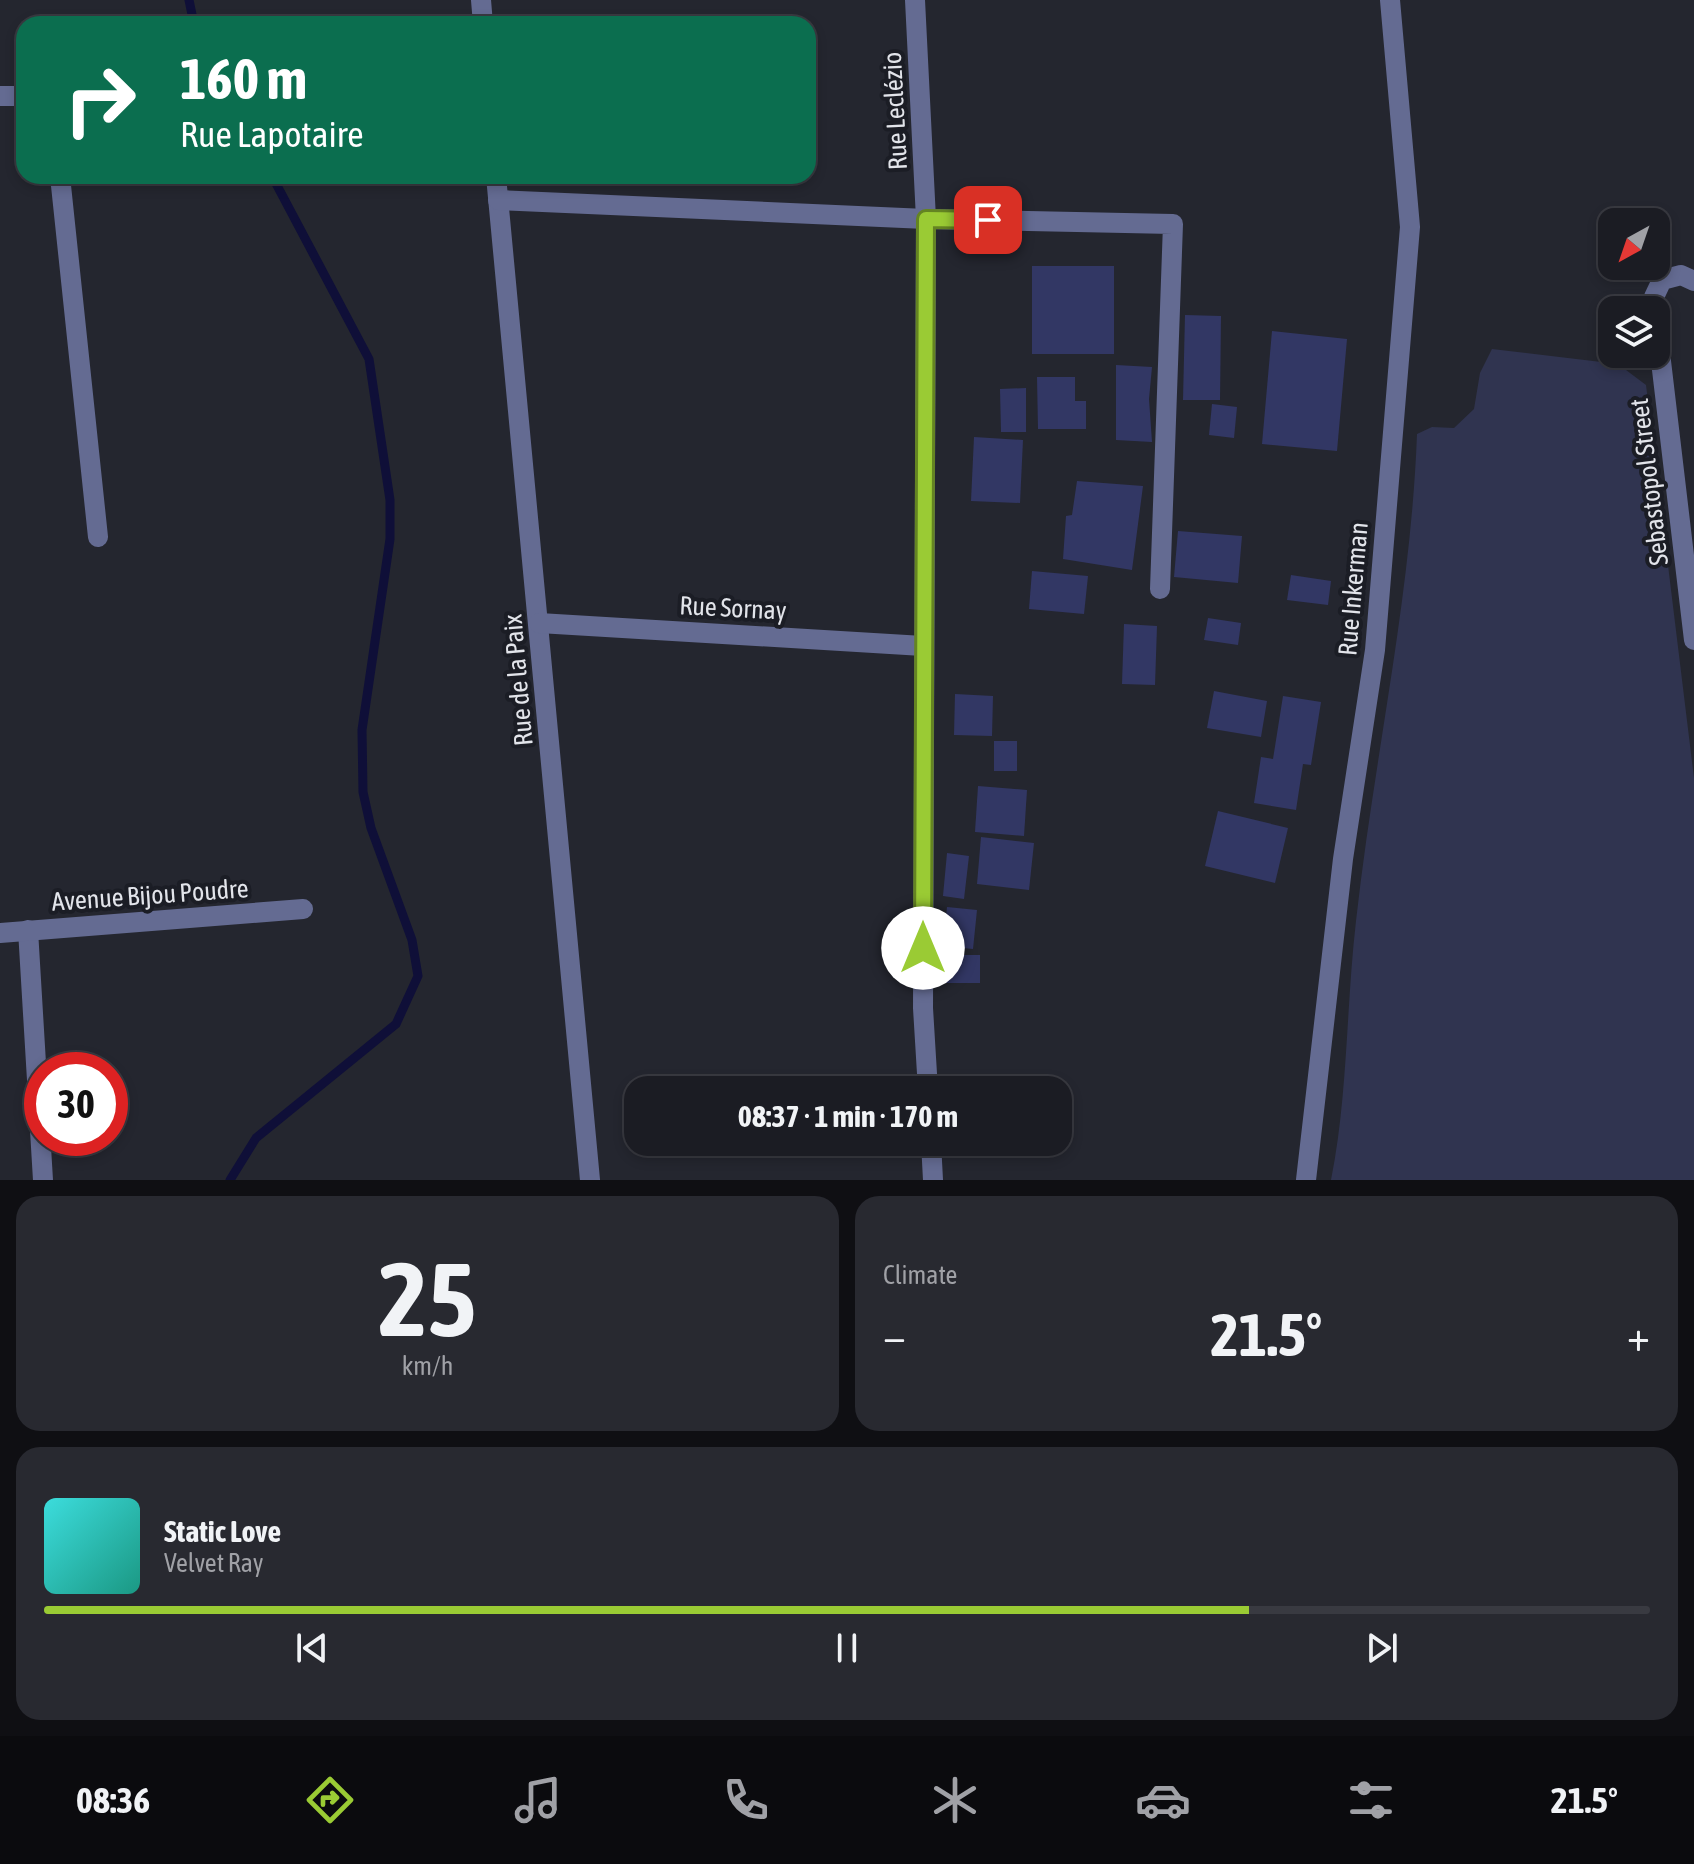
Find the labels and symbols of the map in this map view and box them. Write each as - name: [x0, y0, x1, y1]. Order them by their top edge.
- street label: Rue Leclézio: [877, 51, 913, 171]
- pin: [954, 186, 1022, 254]
- north arrow: [1598, 208, 1670, 280]
- street label: Sebastopol Street: [1624, 397, 1674, 567]
- street label: Rue Inkerman: [1332, 521, 1374, 657]
- street label: Rue Sornay: [679, 590, 788, 626]
- street label: Rue de la Paix: [497, 612, 539, 747]
- street label: Avenue Bijou Poudre: [51, 873, 249, 917]
- position arrow: [881, 906, 965, 990]
- speed limit sign: 30: [24, 1052, 128, 1156]

